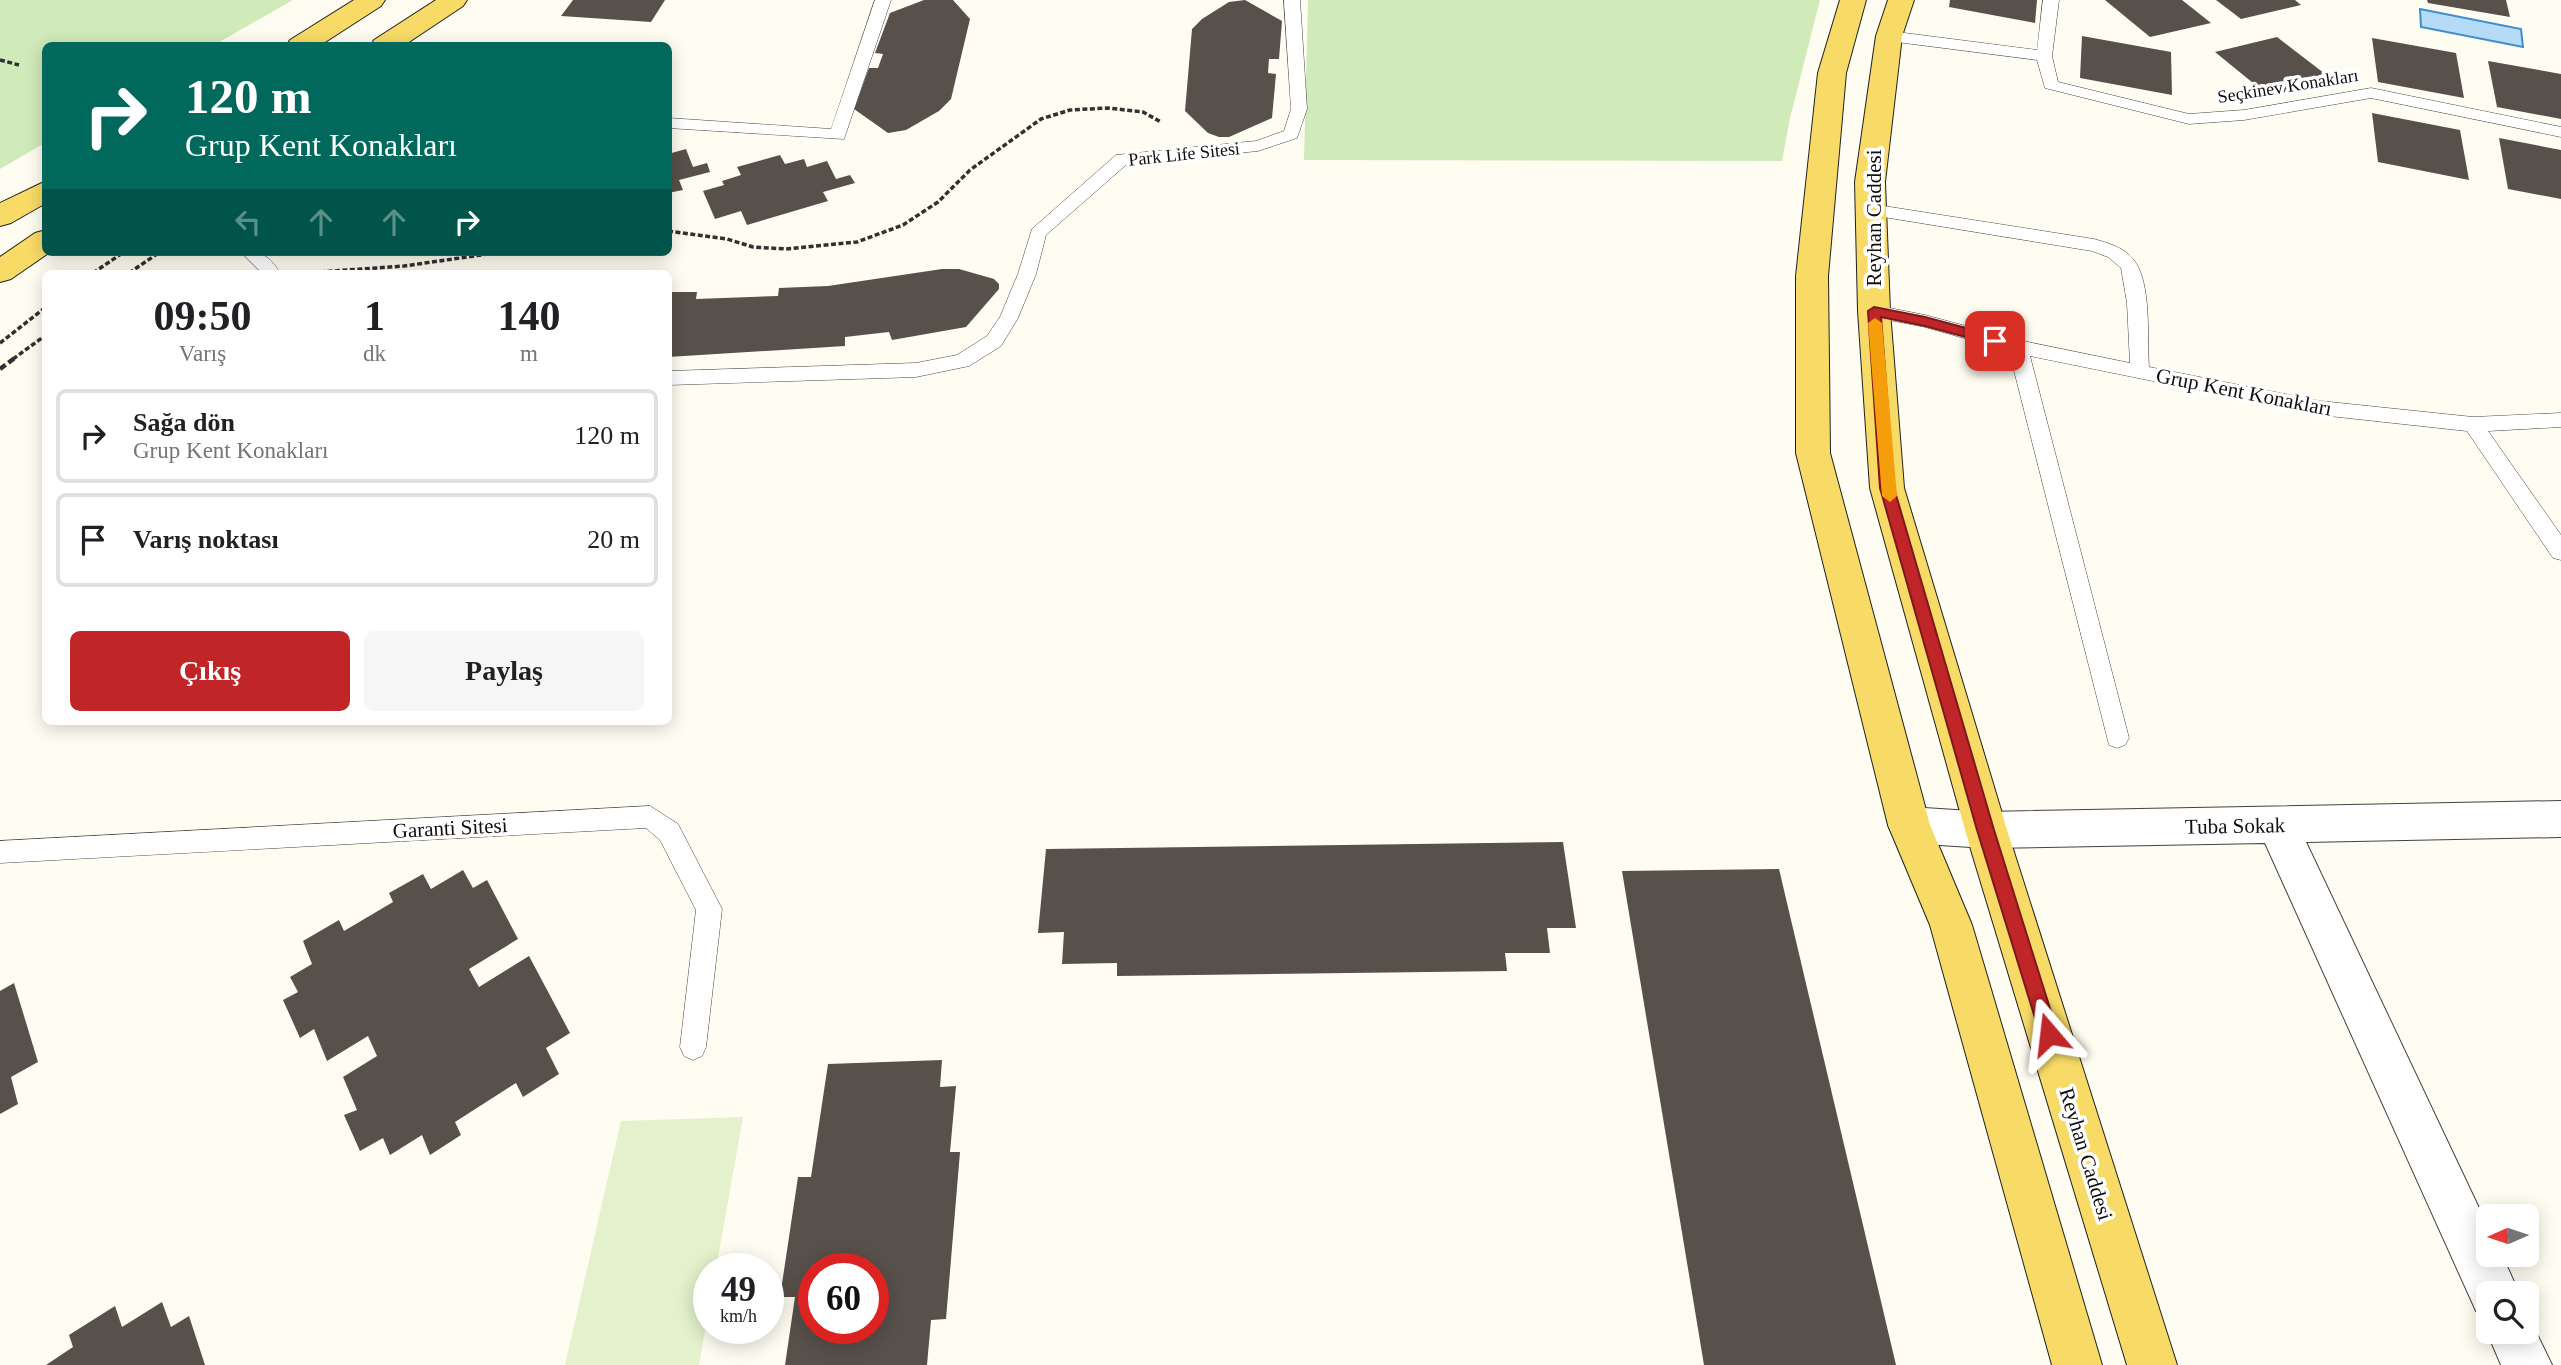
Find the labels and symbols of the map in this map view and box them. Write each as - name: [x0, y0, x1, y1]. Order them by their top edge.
- street label: Seçkinev Konakları: [2216, 65, 2360, 107]
- street label: Park Life Sitesi: [1127, 138, 1241, 170]
- street label: Reyhan Caddesi: [1862, 149, 1886, 287]
- pin: [1965, 311, 2025, 371]
- street label: Grup Kent Konakları: [2154, 363, 2334, 421]
- street label: Garanti Sitesi: [392, 813, 508, 843]
- street label: Tuba Sokak: [2185, 813, 2286, 839]
- position arrow: [2012, 997, 2086, 1071]
- street label: Reyhan Caddesi: [2054, 1085, 2118, 1223]
- north arrow: [2476, 1204, 2539, 1267]
- speed limit sign: 60: [798, 1253, 889, 1344]

